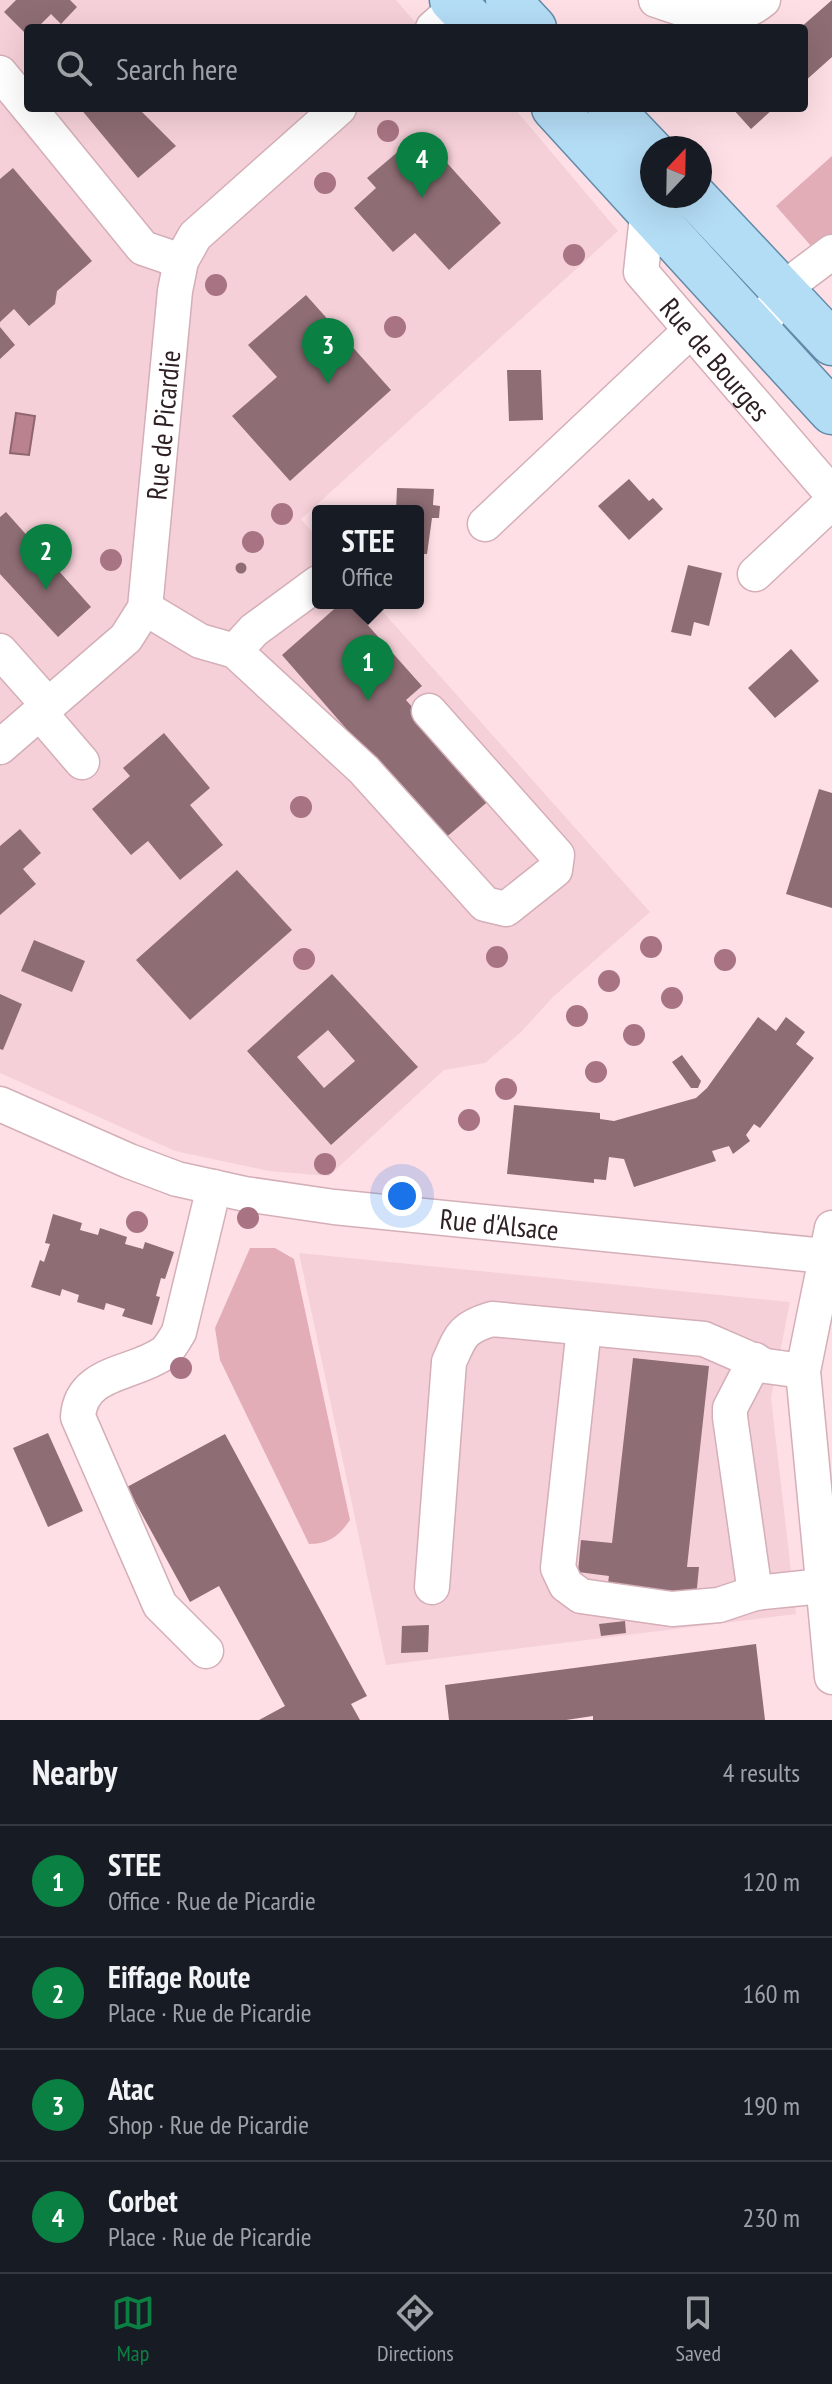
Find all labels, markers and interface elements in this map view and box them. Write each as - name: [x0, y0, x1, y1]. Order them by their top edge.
- search box: [24, 24, 808, 112]
- icon: search: [52, 46, 96, 90]
- text: Search here: [116, 49, 238, 88]
- pin: 4: [396, 132, 448, 198]
- north arrow: [640, 136, 712, 208]
- street label: Rue de Bourges: [652, 290, 779, 428]
- pin: 3: [302, 318, 354, 384]
- street label: Rue de Picardie: [137, 348, 188, 501]
- popup: [312, 505, 424, 609]
- text: STEE: [341, 521, 395, 560]
- pin: 2: [20, 524, 72, 590]
- text: Office: [341, 560, 393, 593]
- pin: 1: [342, 635, 394, 701]
- your location: [382, 1176, 422, 1216]
- street label: Rue d'Alsace: [438, 1199, 560, 1248]
- text: Nearby: [32, 1750, 117, 1794]
- text: 4 results: [723, 1756, 800, 1789]
- text: STEE: [108, 1845, 161, 1884]
- text: 1: [52, 1865, 64, 1898]
- text: 120 m: [742, 1865, 800, 1898]
- text: Office · Rue de Picardie: [108, 1884, 316, 1917]
- text: Eiffage Route: [108, 1957, 251, 1996]
- text: 2: [52, 1977, 64, 2010]
- text: 160 m: [742, 1977, 800, 2010]
- text: Place · Rue de Picardie: [108, 1996, 312, 2029]
- text: Atac: [108, 2069, 154, 2108]
- text: 3: [52, 2089, 64, 2122]
- text: 190 m: [742, 2089, 800, 2122]
- text: Shop · Rue de Picardie: [108, 2108, 309, 2141]
- text: Corbet: [108, 2181, 178, 2220]
- text: 4: [52, 2201, 64, 2234]
- text: 230 m: [742, 2201, 800, 2234]
- text: Place · Rue de Picardie: [108, 2220, 312, 2253]
- tab: Map: [111, 2291, 155, 2367]
- tab: Directions: [377, 2291, 454, 2367]
- tab: Saved: [676, 2291, 721, 2367]

